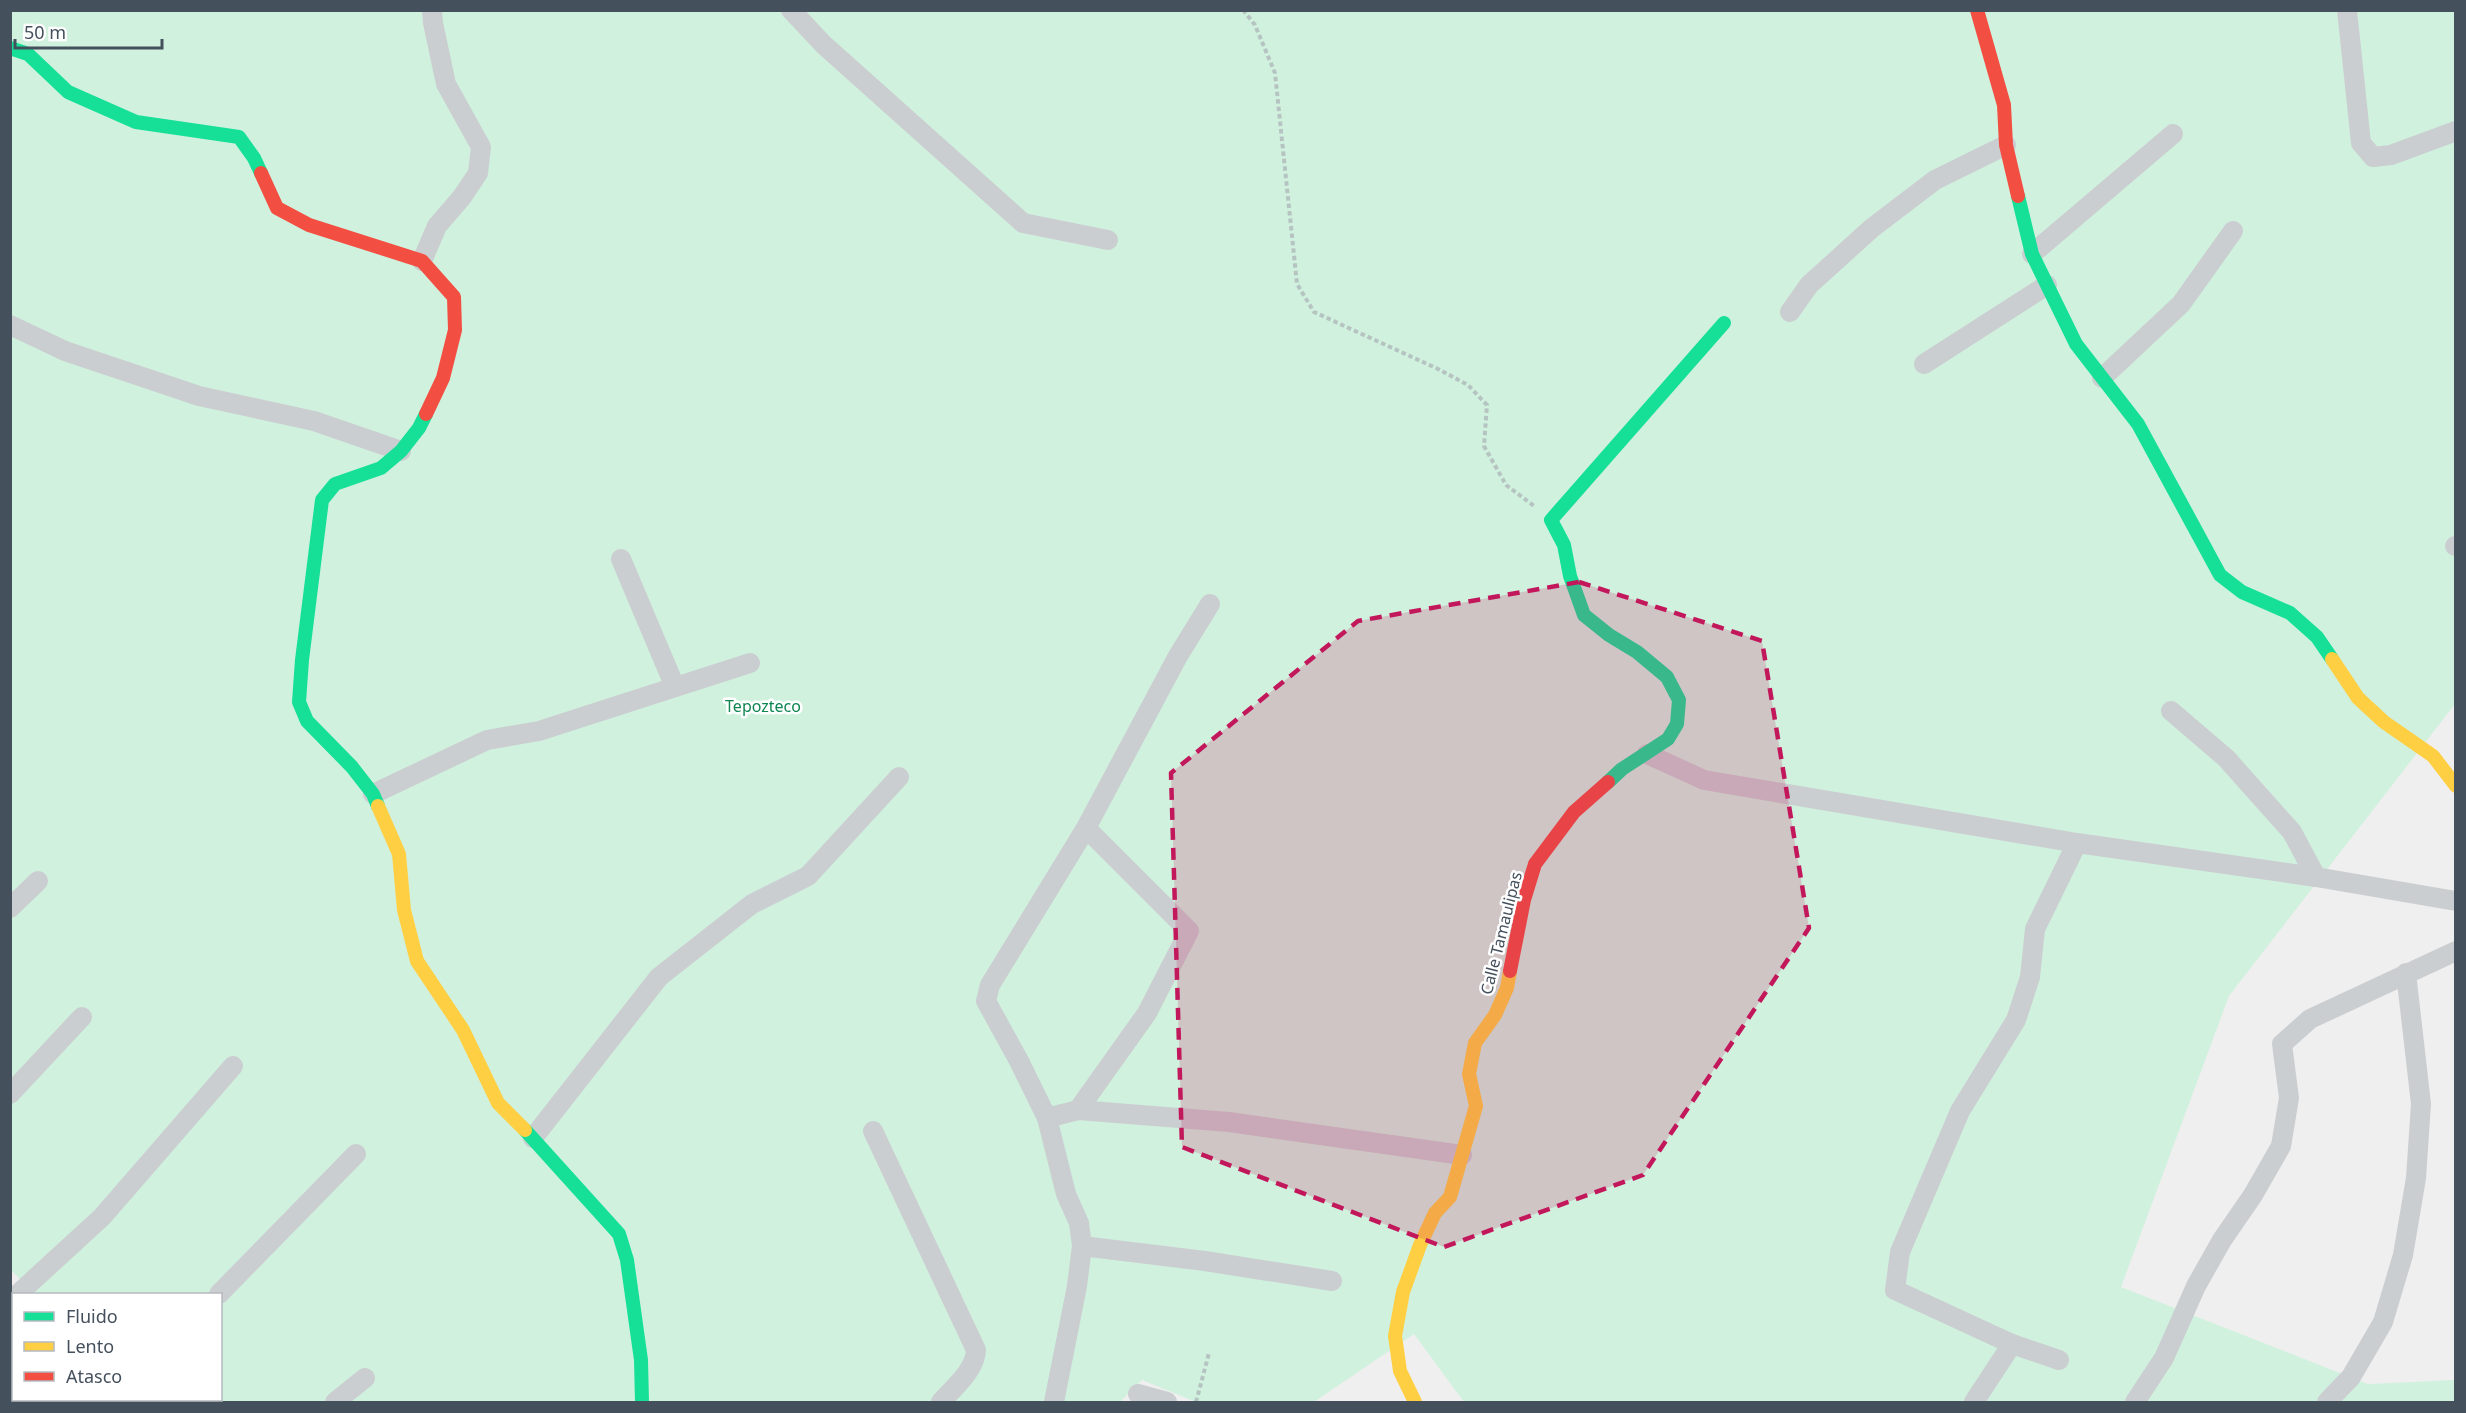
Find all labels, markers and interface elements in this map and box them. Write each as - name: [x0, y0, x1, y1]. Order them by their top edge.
- scale bar: [15, 12, 162, 50]
- text: 50 m: [24, 20, 66, 44]
- park label: Tepozteco: [725, 695, 801, 717]
- street label: Calle Tamaulipas: [1475, 869, 1527, 997]
- legend: [12, 1293, 222, 1401]
- text: Fluido: [66, 1304, 118, 1328]
- text: Lento: [66, 1334, 114, 1358]
- text: Atasco: [66, 1364, 122, 1388]

